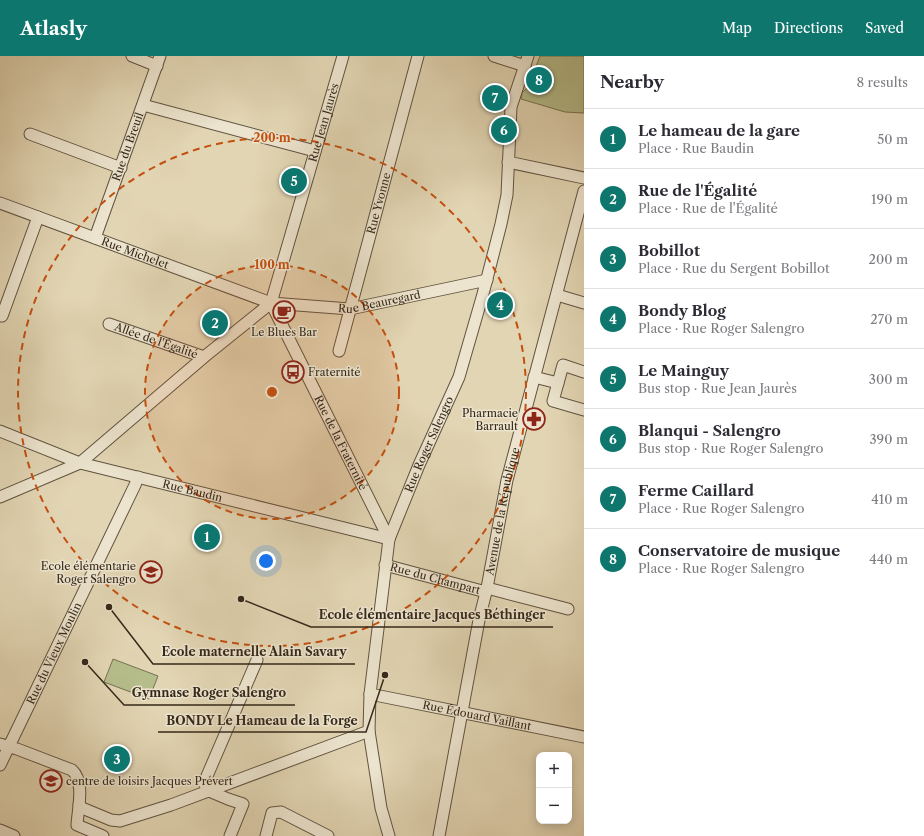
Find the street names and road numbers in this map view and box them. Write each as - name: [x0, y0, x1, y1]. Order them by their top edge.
- street label: Rue Jean Jaurès: [306, 81, 342, 164]
- street label: Rue du Breuil: [109, 110, 147, 183]
- street label: Rue Yvonne: [364, 171, 393, 235]
- street label: Rue Michelet: [100, 234, 171, 272]
- street label: Rue Beauregard: [337, 287, 422, 316]
- street label: Allée de l'Égalité: [112, 319, 200, 361]
- street label: Rue de la Fraternité: [311, 393, 370, 492]
- street label: Rue Roger Salengro: [402, 394, 456, 494]
- street label: Avenue de la République: [482, 446, 522, 577]
- street label: Rue Baudin: [161, 477, 224, 505]
- street label: Rue du Champart: [389, 560, 482, 597]
- street label: Rue du Vieux Moulin: [23, 600, 84, 706]
- street label: Rue Édouard Vaillant: [421, 698, 533, 733]

